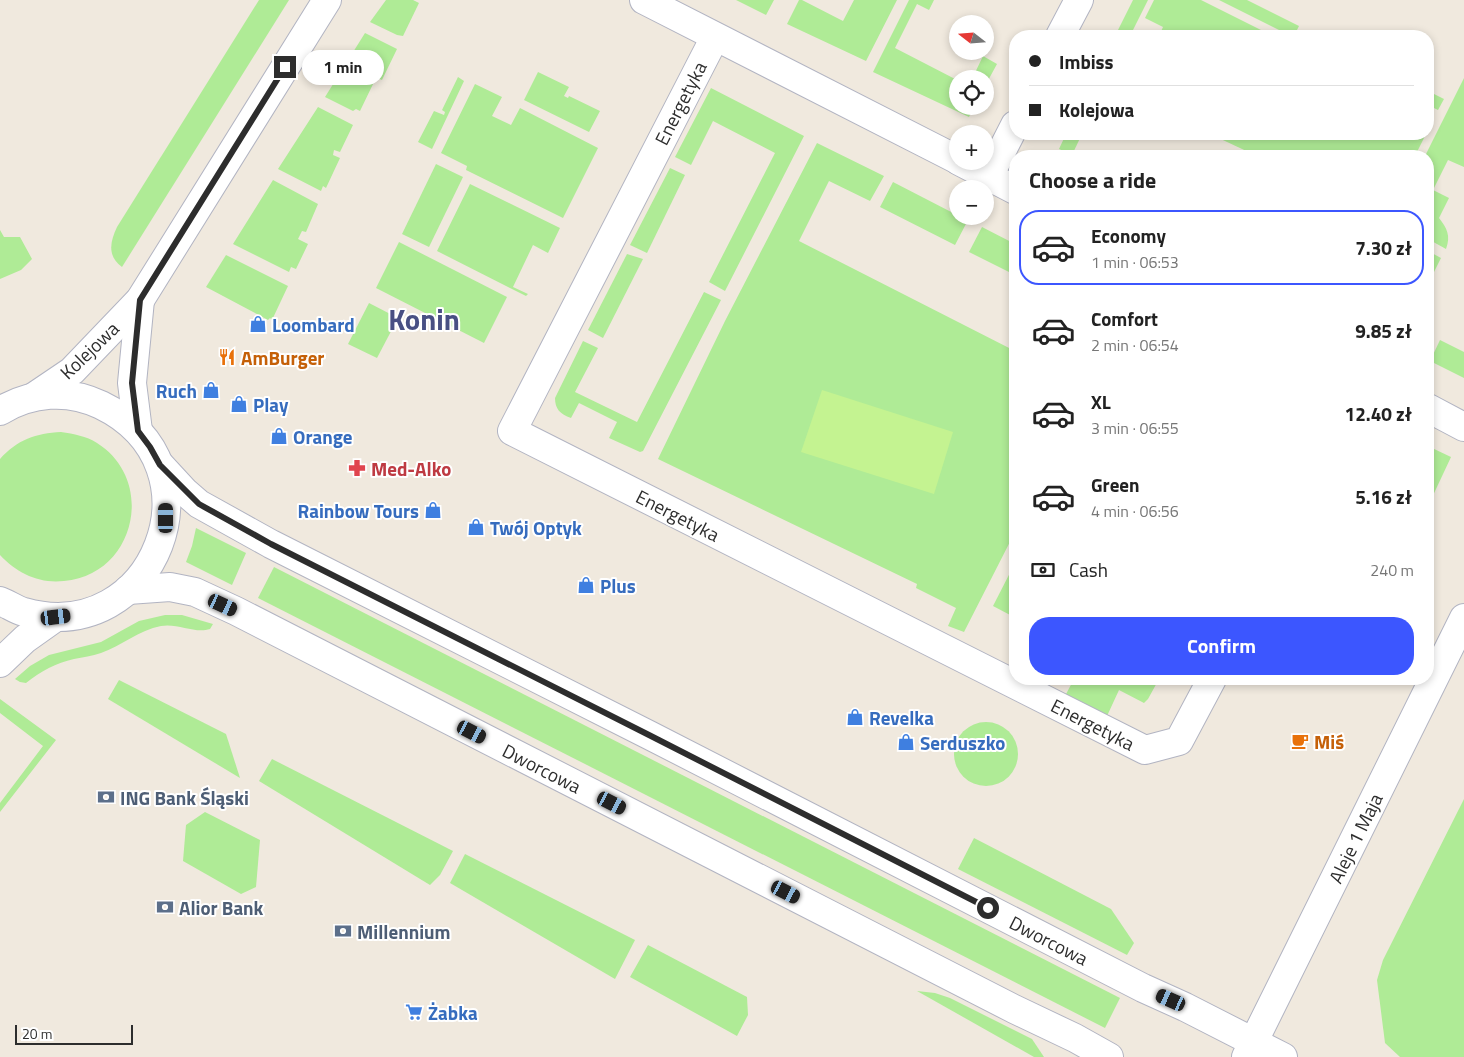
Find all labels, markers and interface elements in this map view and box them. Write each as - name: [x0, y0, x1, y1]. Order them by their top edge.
- north arrow: [949, 15, 994, 60]
- map controls: [949, 15, 994, 225]
- text: Imbiss: [1059, 47, 1114, 76]
- callout: 1 min: [302, 50, 385, 84]
- text: 1 min: [324, 55, 362, 79]
- route end: [274, 56, 296, 78]
- street label: Energetyka: [647, 56, 714, 150]
- button: locate: [949, 70, 994, 115]
- text: Kolejowa: [1059, 95, 1134, 124]
- button: +: [949, 125, 994, 170]
- text: Choose a ride: [1029, 163, 1156, 197]
- button: −: [949, 180, 994, 225]
- text: Economy: [1091, 221, 1166, 250]
- icon: car: [1031, 225, 1076, 270]
- text: 7.30 zł: [1355, 233, 1412, 262]
- text: 1 min · 06:53: [1091, 250, 1179, 274]
- district label: Konin: [388, 297, 460, 341]
- text: Comfort: [1091, 304, 1158, 333]
- icon: car: [1031, 308, 1076, 353]
- place label: Loombard: [272, 310, 355, 339]
- street label: Kolejowa: [53, 314, 126, 386]
- shop icon: Loombard: [248, 314, 268, 334]
- text: 9.85 zł: [1355, 316, 1412, 345]
- text: 2 min · 06:54: [1091, 333, 1179, 357]
- place label: AmBurger: [241, 343, 324, 372]
- restaurant icon: AmBurger: [217, 347, 237, 367]
- place label: Ruch: [156, 376, 197, 405]
- shop icon: Ruch: [201, 380, 221, 400]
- text: XL: [1091, 387, 1111, 416]
- place label: Play: [253, 390, 289, 419]
- icon: car: [1031, 391, 1076, 436]
- shop icon: Play: [229, 394, 249, 414]
- text: 12.40 zł: [1345, 399, 1412, 428]
- text: 3 min · 06:55: [1091, 416, 1179, 440]
- place label: Orange: [293, 422, 353, 451]
- shop icon: Orange: [269, 426, 289, 446]
- place label: Med-Alko: [371, 454, 451, 483]
- pharmacy icon: Med-Alko: [347, 458, 367, 478]
- text: Green: [1091, 470, 1140, 499]
- icon: car: [1031, 474, 1076, 519]
- street label: Energetyka: [631, 482, 725, 549]
- text: 5.16 zł: [1355, 482, 1412, 511]
- place label: Rainbow Tours: [298, 496, 419, 525]
- text: 4 min · 06:56: [1091, 499, 1179, 523]
- shop icon: Rainbow Tours: [423, 500, 443, 520]
- car: [158, 503, 173, 533]
- place label: Twój Optyk: [490, 513, 582, 542]
- shop icon: Twój Optyk: [466, 517, 486, 537]
- text: Cash: [1069, 555, 1108, 584]
- icon: cash: [1029, 556, 1057, 584]
- text: 240 m: [1370, 558, 1414, 582]
- place label: Plus: [600, 571, 636, 600]
- shop icon: Plus: [576, 575, 596, 595]
- car: [206, 592, 239, 618]
- car: [40, 608, 71, 626]
- button: Confirm: [1029, 617, 1414, 675]
- street label: Energetyka: [1046, 691, 1140, 758]
- place label: Revelka: [869, 703, 934, 732]
- shop icon: Revelka: [845, 707, 865, 727]
- car: [455, 719, 488, 745]
- place label: Miś: [1314, 727, 1344, 756]
- place label: Serduszko: [920, 728, 1005, 757]
- cafe icon: Miś: [1290, 731, 1310, 751]
- shop icon: Serduszko: [896, 732, 916, 752]
- street label: Dworcowa: [498, 736, 587, 800]
- place label: ING Bank Śląski: [120, 783, 249, 812]
- bank icon: ING Bank Śląski: [96, 787, 116, 807]
- street label: Aleje 1 Maja: [1321, 788, 1390, 888]
- car: [595, 790, 628, 816]
- car: [769, 879, 802, 905]
- place label: Alior Bank: [179, 893, 264, 922]
- bank icon: Alior Bank: [155, 897, 175, 917]
- route start: [977, 897, 999, 919]
- street label: Dworcowa: [1005, 908, 1094, 972]
- place label: Millennium: [357, 917, 451, 946]
- bank icon: Millennium: [333, 921, 353, 941]
- car: [1154, 987, 1187, 1013]
- place label: Żabka: [428, 998, 478, 1027]
- supermarket icon: Żabka: [404, 1002, 424, 1022]
- scale bar: [15, 1022, 132, 1045]
- text: 20 m: [22, 1023, 52, 1044]

